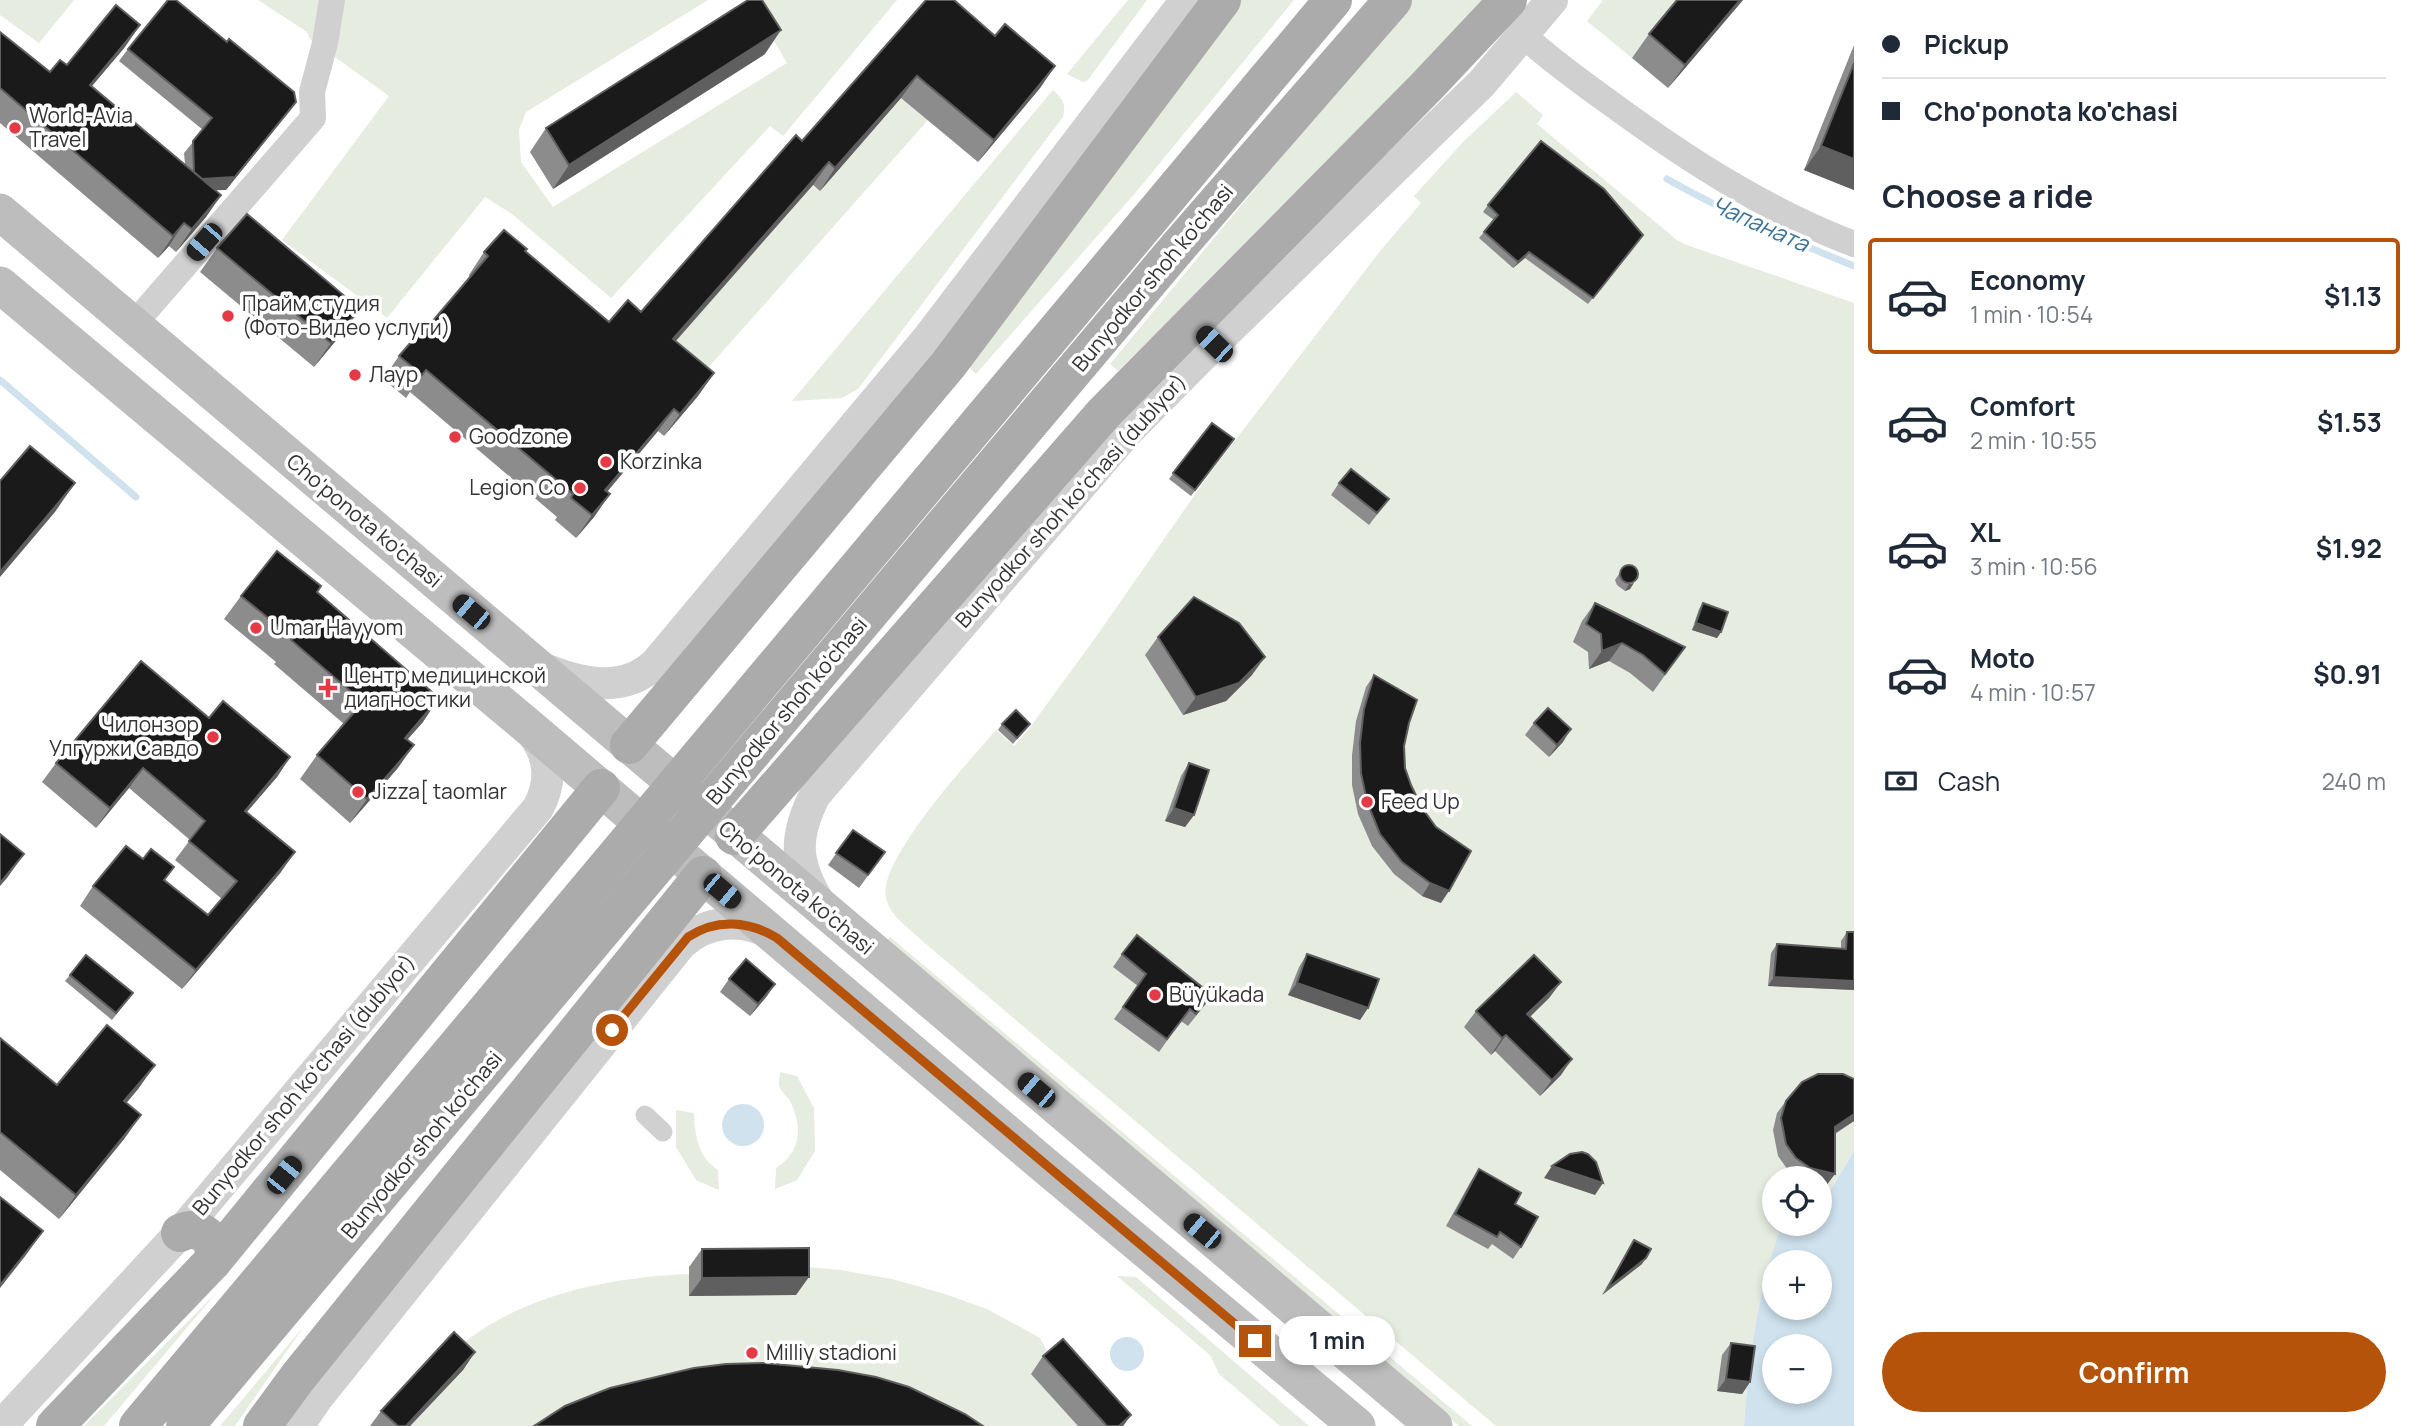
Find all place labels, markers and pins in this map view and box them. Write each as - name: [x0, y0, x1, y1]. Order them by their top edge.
- place label: World-Avia Travel: [29, 101, 133, 153]
- marker: World-Avia Travel: [7, 120, 23, 136]
- place label: Прайм студия (Фото-Видео услуги): [242, 289, 451, 341]
- marker: Прайм студия (Фото-Видео услуги): [220, 308, 236, 324]
- place label: Лаур: [369, 360, 418, 388]
- marker: Лаур: [347, 367, 363, 383]
- place label: Goodzone: [469, 422, 568, 450]
- marker: Goodzone: [447, 429, 463, 445]
- place label: Korzinka: [620, 447, 702, 475]
- marker: Korzinka: [598, 454, 614, 470]
- place label: Legion Co: [469, 473, 566, 501]
- marker: Legion Co: [572, 480, 588, 496]
- place label: Umar Hayyom: [270, 613, 403, 641]
- marker: Umar Hayyom: [248, 620, 264, 636]
- place label: Центр медицинской диагностики: [344, 661, 546, 713]
- marker: Центр медицинской диагностики: [318, 678, 338, 698]
- place label: Чилонзор Улгуржи Савдо: [49, 710, 199, 762]
- marker: Чилонзор Улгуржи Савдо: [205, 729, 221, 745]
- place label: Jizza[ taomlar: [372, 777, 508, 805]
- marker: Jizza[ taomlar: [350, 784, 366, 800]
- place label: Feed Up: [1381, 787, 1460, 815]
- marker: Feed Up: [1359, 794, 1375, 810]
- place label: Büyükada: [1169, 980, 1264, 1008]
- marker: Büyükada: [1147, 987, 1163, 1003]
- place label: Milliy stadioni: [766, 1338, 897, 1366]
- marker: Milliy stadioni: [744, 1345, 760, 1361]

